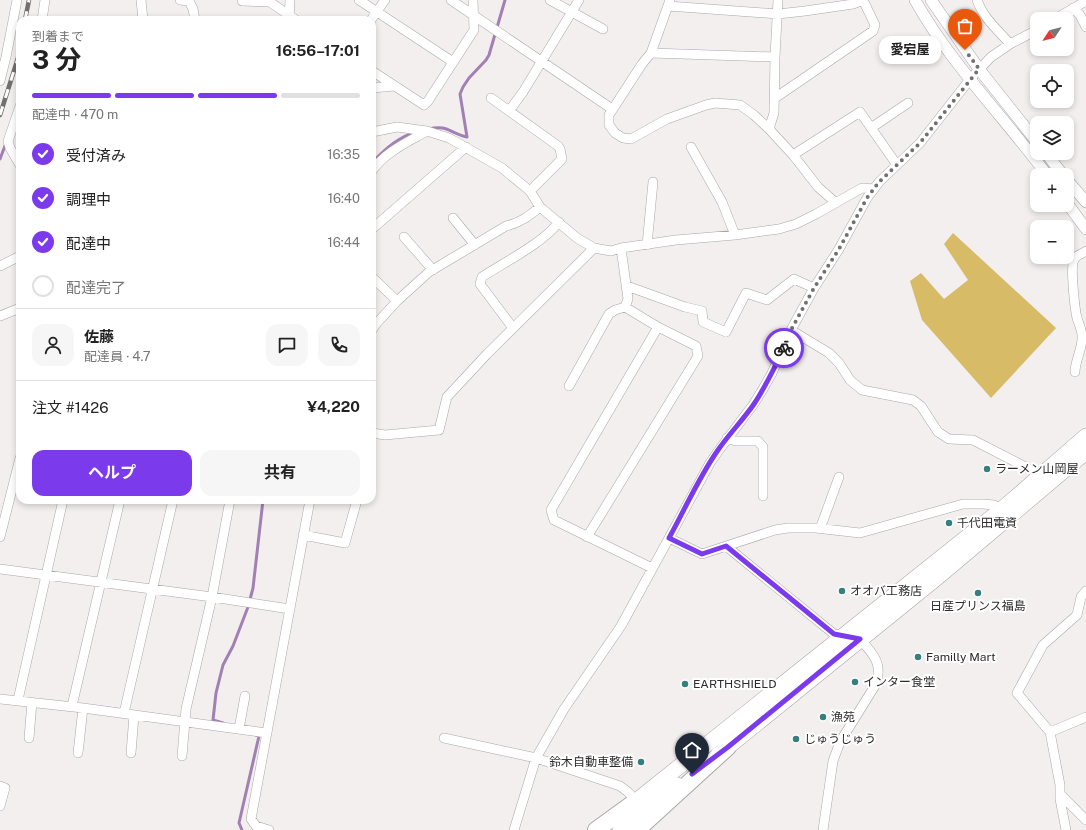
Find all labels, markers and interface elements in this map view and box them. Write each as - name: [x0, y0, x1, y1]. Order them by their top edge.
- pin: [948, 9, 982, 50]
- north arrow: [1030, 12, 1074, 56]
- map controls: [1030, 12, 1074, 264]
- icon: bag: [954, 15, 976, 37]
- text: 到着まで: [32, 29, 84, 44]
- callout: 愛宕屋: [879, 36, 941, 64]
- text: 16:56–17:01: [276, 42, 360, 59]
- text: 愛宕屋: [890, 42, 930, 57]
- text: 3 分: [32, 44, 81, 75]
- button: locate: [1030, 64, 1074, 108]
- text: 配達中 · 470 m: [32, 107, 118, 122]
- button: layers: [1030, 116, 1074, 160]
- icon: check: [32, 143, 54, 165]
- text: 受付済み: [66, 147, 126, 164]
- text: 16:35: [327, 147, 360, 162]
- button: +: [1030, 168, 1074, 212]
- icon: check: [32, 187, 54, 209]
- text: 調理中: [66, 191, 111, 208]
- text: 16:40: [328, 191, 360, 206]
- button: −: [1030, 220, 1074, 264]
- icon: check: [32, 231, 54, 253]
- text: 配達中: [66, 235, 111, 252]
- text: 16:44: [327, 235, 360, 250]
- text: 配達完了: [66, 279, 126, 296]
- button: person: [32, 324, 74, 366]
- button: chat: [266, 324, 308, 366]
- button: phone: [318, 324, 360, 366]
- text: 佐藤: [84, 328, 114, 345]
- courier: [764, 328, 804, 368]
- icon: bike: [773, 337, 795, 359]
- text: 配達員 · 4.7: [84, 349, 150, 364]
- text: ¥4,220: [307, 398, 360, 415]
- text: 注文 #1426: [32, 399, 109, 416]
- button: ヘルプ: [32, 450, 192, 496]
- button: 共有: [200, 450, 360, 496]
- place label: ラーメン山岡屋: [995, 462, 1079, 476]
- marker: ラーメン山岡屋: [982, 464, 992, 474]
- place label: 千代田電資: [957, 516, 1017, 530]
- marker: 千代田電資: [944, 518, 954, 528]
- place label: オオバ工務店: [850, 584, 922, 598]
- marker: オオバ工務店: [837, 586, 847, 596]
- marker: 日産プリンス福島: [973, 588, 983, 598]
- place label: 日産プリンス福島: [930, 599, 1026, 613]
- place label: Familly Mart: [926, 650, 996, 664]
- marker: Familly Mart: [913, 652, 923, 662]
- place label: インター食堂: [863, 675, 935, 689]
- place label: EARTHSHIELD: [693, 677, 777, 691]
- marker: インター食堂: [850, 677, 860, 687]
- marker: EARTHSHIELD: [680, 679, 690, 689]
- place label: 漁苑: [831, 710, 855, 724]
- marker: 漁苑: [818, 712, 828, 722]
- place label: じゅうじゅう: [804, 732, 876, 746]
- pin: [675, 733, 709, 774]
- marker: じゅうじゅう: [791, 734, 801, 744]
- icon: home: [681, 739, 703, 761]
- place label: 鈴木自動車整備: [549, 755, 633, 769]
- marker: 鈴木自動車整備: [636, 757, 646, 767]

